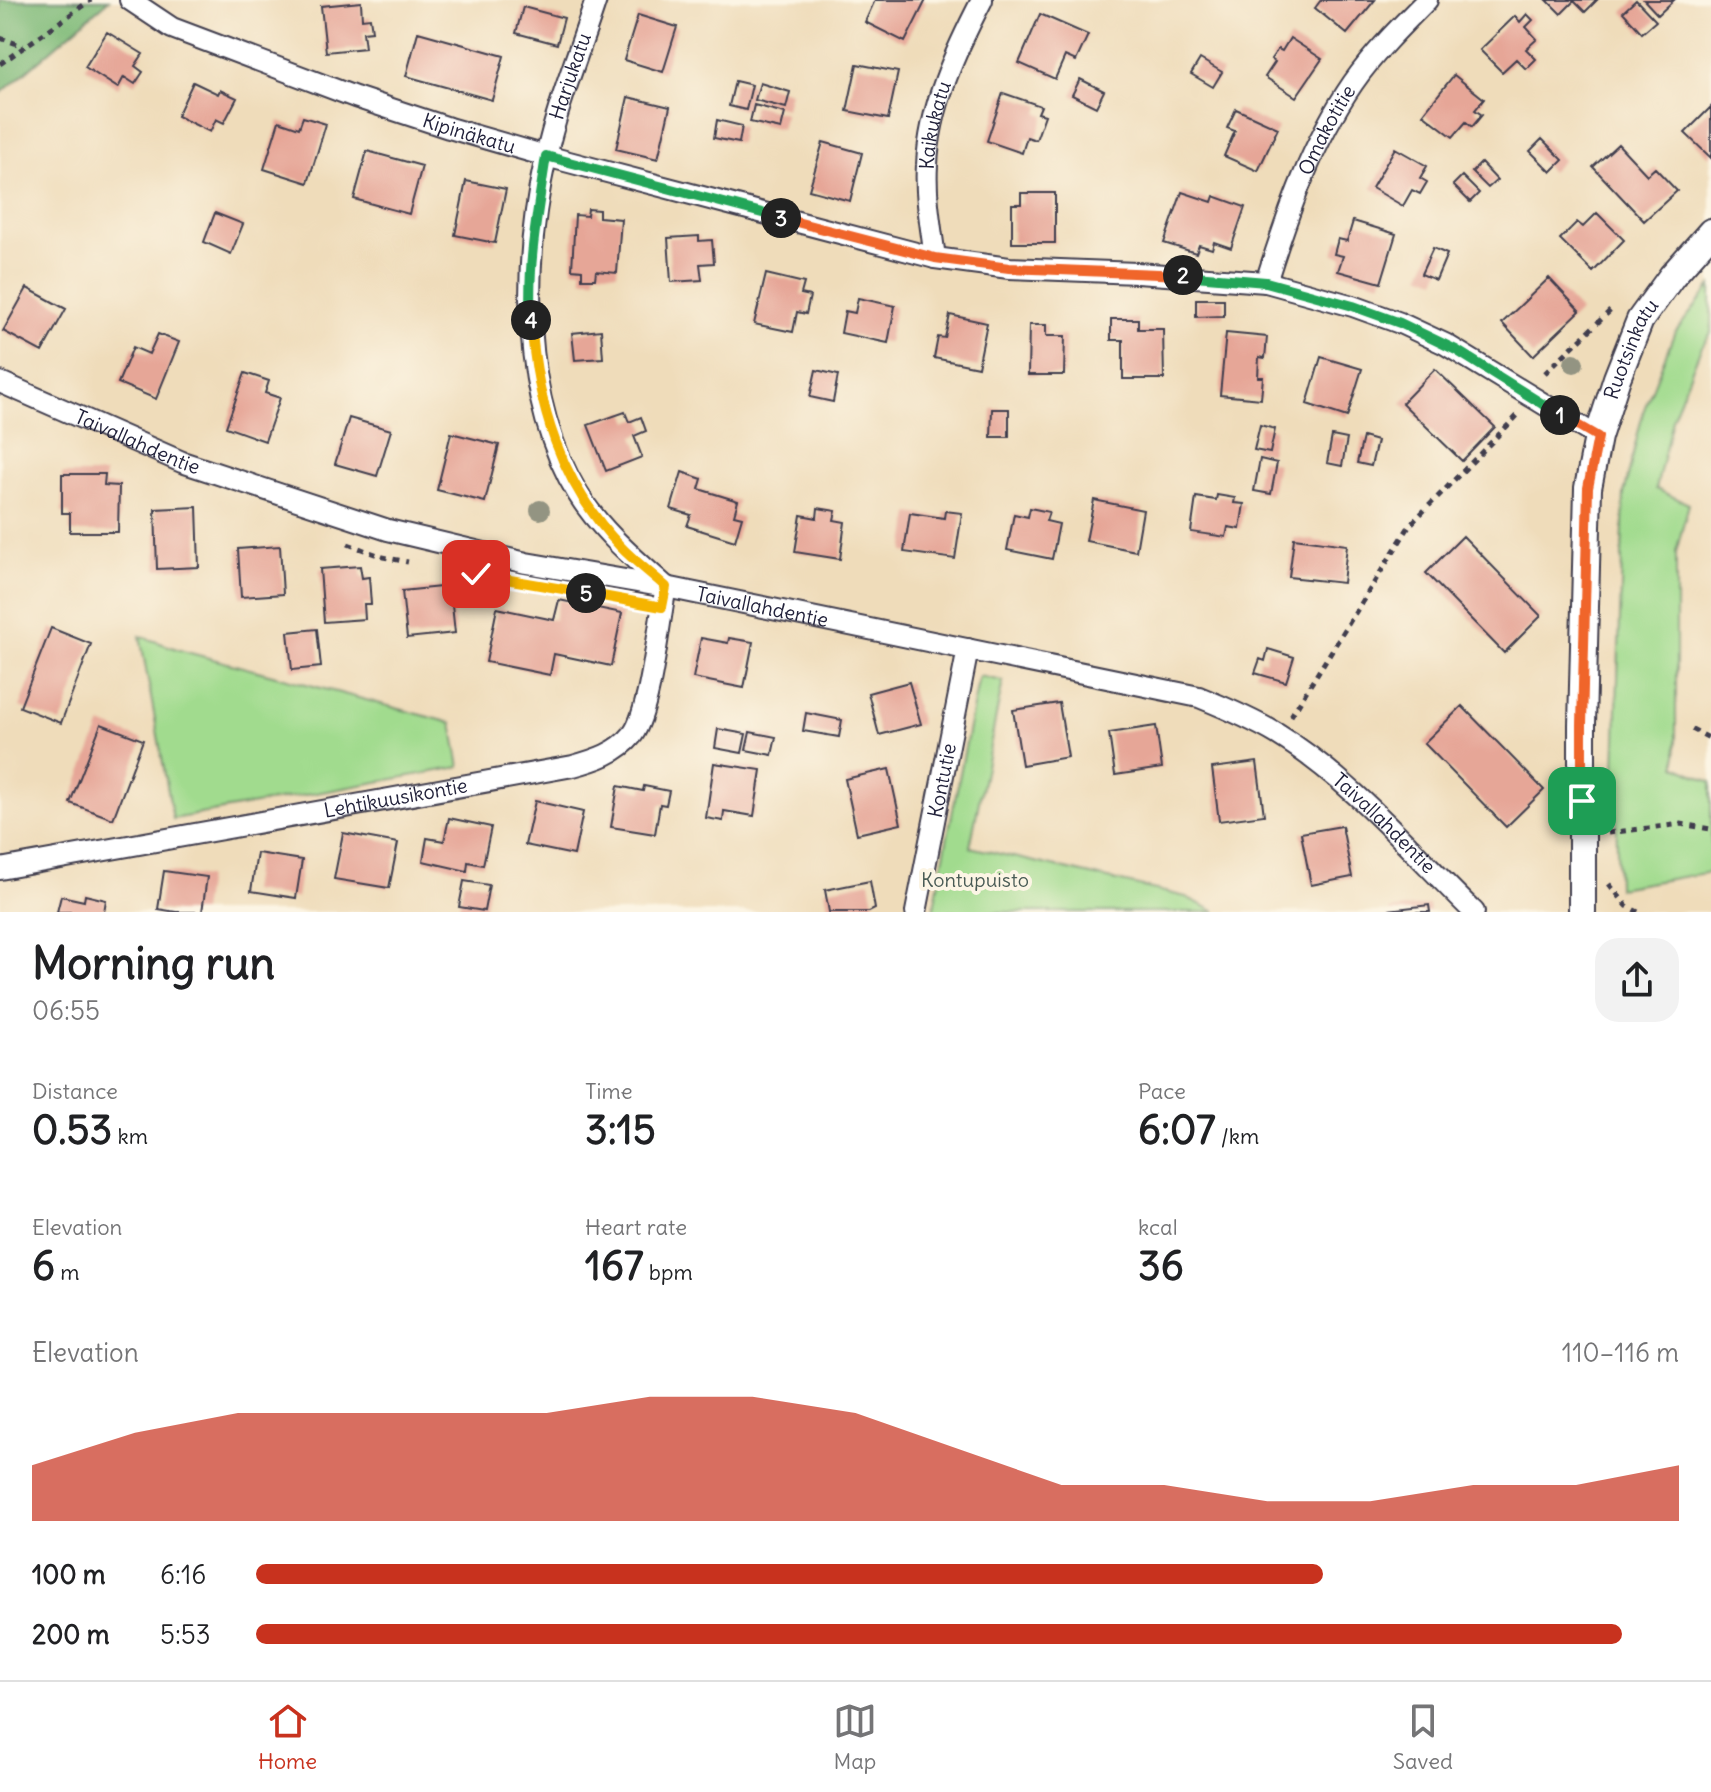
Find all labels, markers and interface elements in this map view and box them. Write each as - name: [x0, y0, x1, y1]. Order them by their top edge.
- street label: Harjukatu: [543, 29, 596, 123]
- street label: Kaikukatu: [914, 77, 956, 170]
- street label: Omakotitie: [1292, 80, 1360, 179]
- street label: Kipinäkatu: [420, 107, 519, 159]
- pin: 3: [761, 198, 801, 238]
- text: 3: [775, 204, 787, 232]
- pin: 2: [1163, 255, 1203, 295]
- text: 2: [1177, 261, 1189, 289]
- street label: Ruotsinkatu: [1598, 294, 1663, 402]
- pin: 4: [511, 300, 551, 340]
- text: 4: [525, 306, 537, 334]
- pin: 1: [1540, 395, 1580, 435]
- text: 1: [1556, 401, 1564, 429]
- street label: Taivallahdentie: [71, 404, 203, 479]
- pin: [442, 540, 510, 608]
- icon: check: [454, 552, 498, 596]
- pin: 5: [566, 573, 606, 613]
- text: 5: [580, 579, 592, 607]
- street label: Taivallahdentie: [694, 581, 831, 632]
- street label: Kontutie: [922, 741, 961, 820]
- street label: Taivallahdentie: [1328, 767, 1441, 878]
- pin: [1548, 767, 1616, 835]
- street label: Lehtikuusikontie: [322, 772, 469, 823]
- icon: arrive: [1560, 779, 1604, 823]
- park label: Kontupuisto: [921, 867, 1029, 892]
- text: Morning run: [32, 936, 275, 991]
- button: share: [1595, 938, 1679, 1022]
- text: 06:55: [32, 994, 100, 1027]
- text: Distance: [32, 1077, 118, 1105]
- text: Time: [585, 1077, 633, 1105]
- text: Pace: [1138, 1077, 1186, 1105]
- text: 0.53: [32, 1105, 112, 1155]
- text: 3:15: [585, 1105, 656, 1155]
- text: 6:07: [1138, 1105, 1215, 1155]
- text: km: [112, 1122, 148, 1150]
- text: /km: [1215, 1122, 1259, 1150]
- text: Elevation: [32, 1213, 122, 1241]
- text: Heart rate: [585, 1213, 687, 1241]
- text: kcal: [1138, 1213, 1178, 1241]
- text: 6: [32, 1241, 55, 1291]
- text: 167: [585, 1241, 644, 1291]
- text: 36: [1138, 1241, 1184, 1291]
- text: m: [55, 1258, 80, 1286]
- text: bpm: [644, 1258, 693, 1286]
- text: Elevation: [32, 1336, 139, 1369]
- text: 110–116 m: [1562, 1336, 1679, 1369]
- text: 100 m: [32, 1558, 106, 1591]
- text: 6:16: [160, 1558, 206, 1591]
- text: 200 m: [32, 1618, 109, 1651]
- text: 5:53: [160, 1618, 211, 1651]
- tab: Home: [258, 1699, 317, 1775]
- tab: Map: [833, 1699, 877, 1775]
- tab: Saved: [1393, 1699, 1453, 1775]

